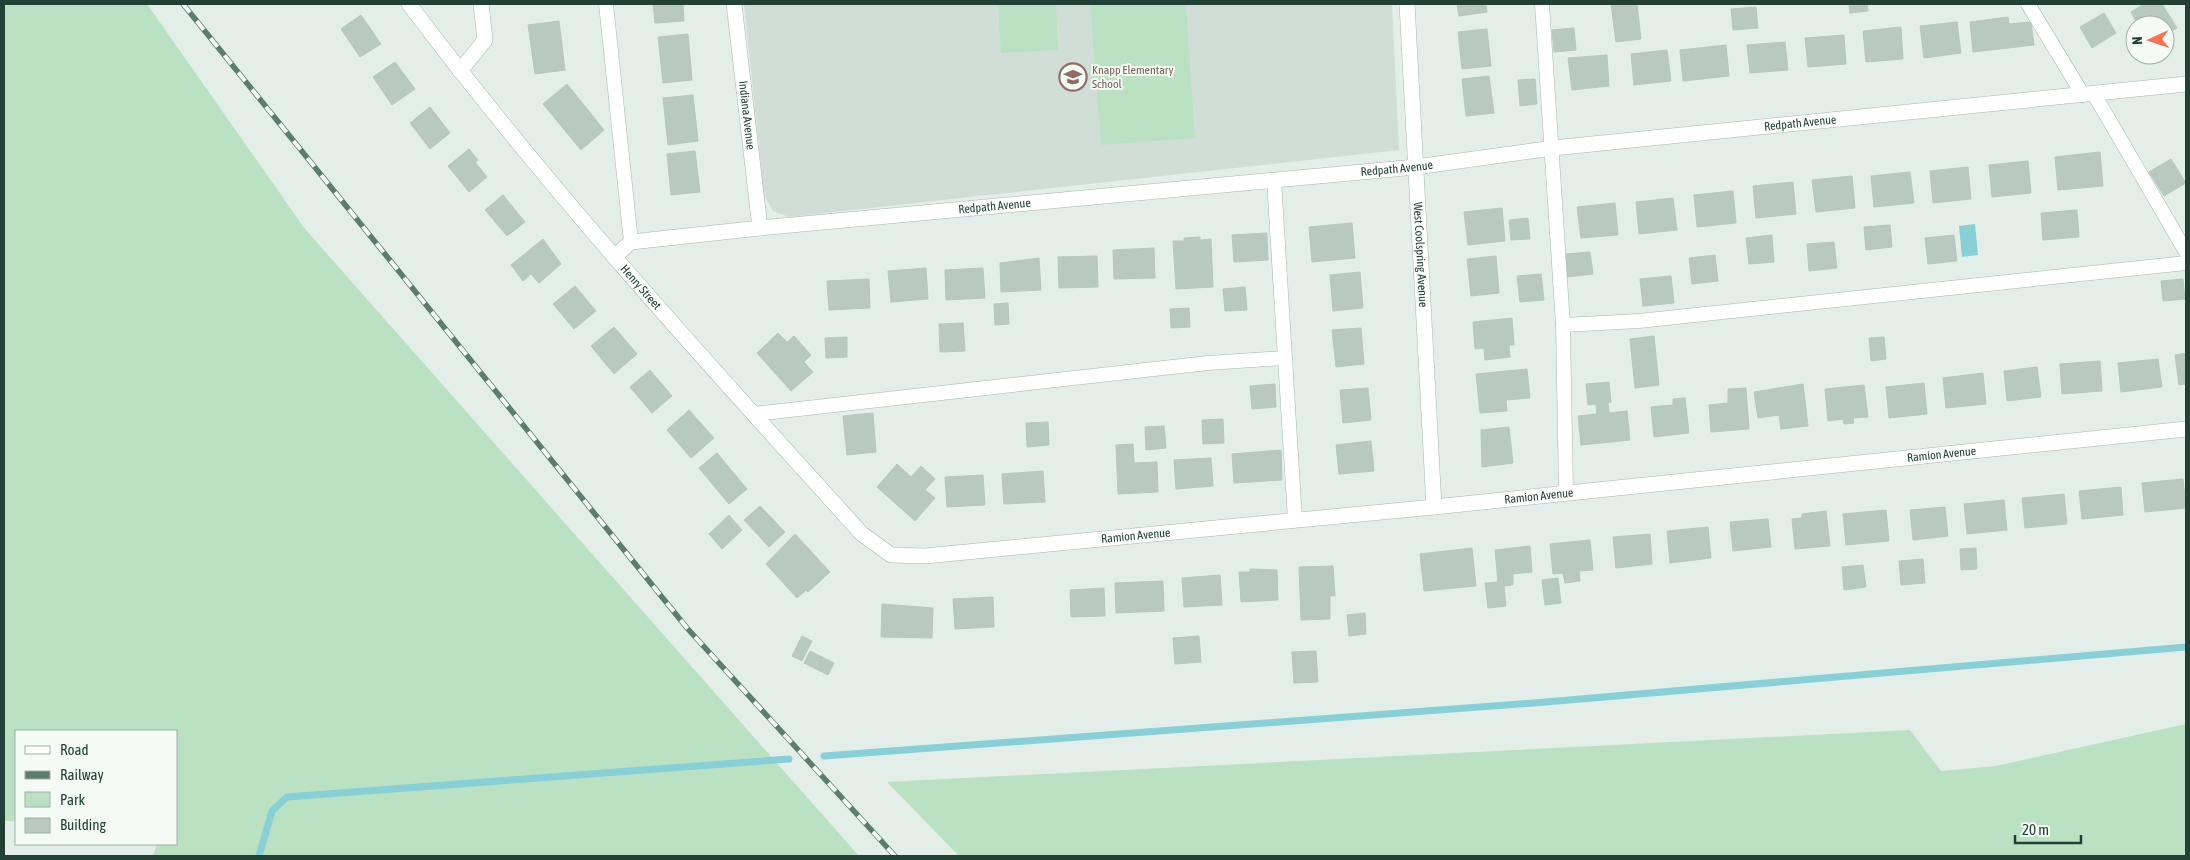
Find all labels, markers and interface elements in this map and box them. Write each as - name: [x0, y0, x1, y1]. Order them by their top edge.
- north arrow: [2125, 15, 2175, 65]
- text: N: [2129, 36, 2145, 45]
- school or university icon: Knapp Elementary School: [1058, 62, 1088, 92]
- place label: Knapp Elementary School: [1092, 63, 1173, 91]
- street label: Indiana Avenue: [736, 80, 758, 150]
- street label: Redpath Avenue: [1763, 112, 1837, 134]
- street label: Redpath Avenue: [1360, 158, 1434, 179]
- street label: Redpath Avenue: [958, 196, 1031, 217]
- street label: West Coolspring Avenue: [1411, 202, 1430, 308]
- street label: Henry Street: [617, 262, 664, 313]
- street label: Ramion Avenue: [1906, 444, 1977, 465]
- street label: Ramion Avenue: [1504, 486, 1574, 507]
- street label: Ramion Avenue: [1101, 525, 1171, 546]
- legend: [15, 730, 178, 845]
- text: Road: [60, 741, 89, 758]
- text: Railway: [60, 766, 104, 783]
- text: Park: [60, 791, 85, 808]
- scale bar: [2015, 812, 2081, 844]
- text: Building: [60, 816, 106, 833]
- text: 20 m: [2022, 821, 2049, 838]

